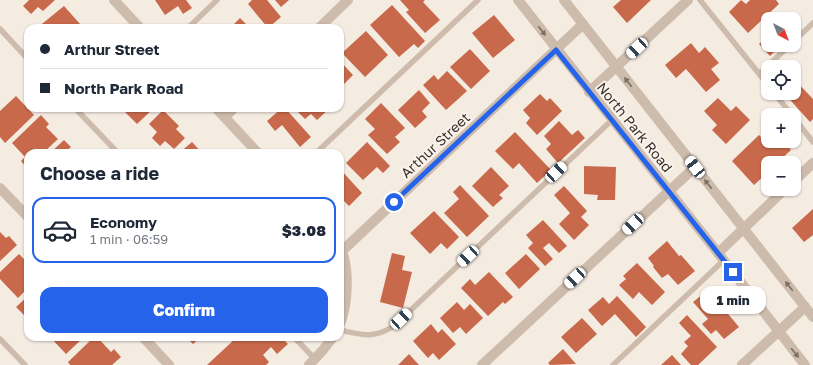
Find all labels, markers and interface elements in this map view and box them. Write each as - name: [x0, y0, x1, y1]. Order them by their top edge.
- north arrow: [761, 12, 801, 52]
- map controls: [761, 12, 801, 196]
- one-way arrow: [537, 25, 546, 36]
- car: [624, 35, 650, 61]
- text: Arthur Street: [64, 40, 160, 58]
- button: locate: [761, 60, 801, 100]
- one-way arrow: [624, 76, 632, 87]
- text: North Park Road: [64, 79, 183, 97]
- street label: North Park Road: [594, 79, 676, 175]
- button: +: [761, 108, 801, 148]
- street label: Arthur Street: [397, 109, 473, 181]
- car: [683, 154, 707, 180]
- button: −: [761, 156, 801, 196]
- car: [543, 159, 569, 185]
- text: Choose a ride: [40, 162, 159, 184]
- one-way arrow: [704, 179, 712, 190]
- route start: [385, 193, 403, 211]
- car: [620, 211, 646, 237]
- icon: car: [42, 212, 78, 248]
- text: Economy: [90, 213, 157, 231]
- text: $3.08: [282, 221, 326, 239]
- text: 1 min · 06:59: [90, 231, 168, 247]
- car: [455, 243, 481, 269]
- route end: [724, 263, 742, 281]
- car: [562, 265, 588, 291]
- one-way arrow: [784, 281, 793, 292]
- callout: 1 min: [700, 286, 766, 314]
- button: Confirm: [40, 287, 328, 333]
- text: 1 min: [716, 292, 750, 308]
- car: [388, 306, 414, 332]
- one-way arrow: [791, 347, 800, 358]

